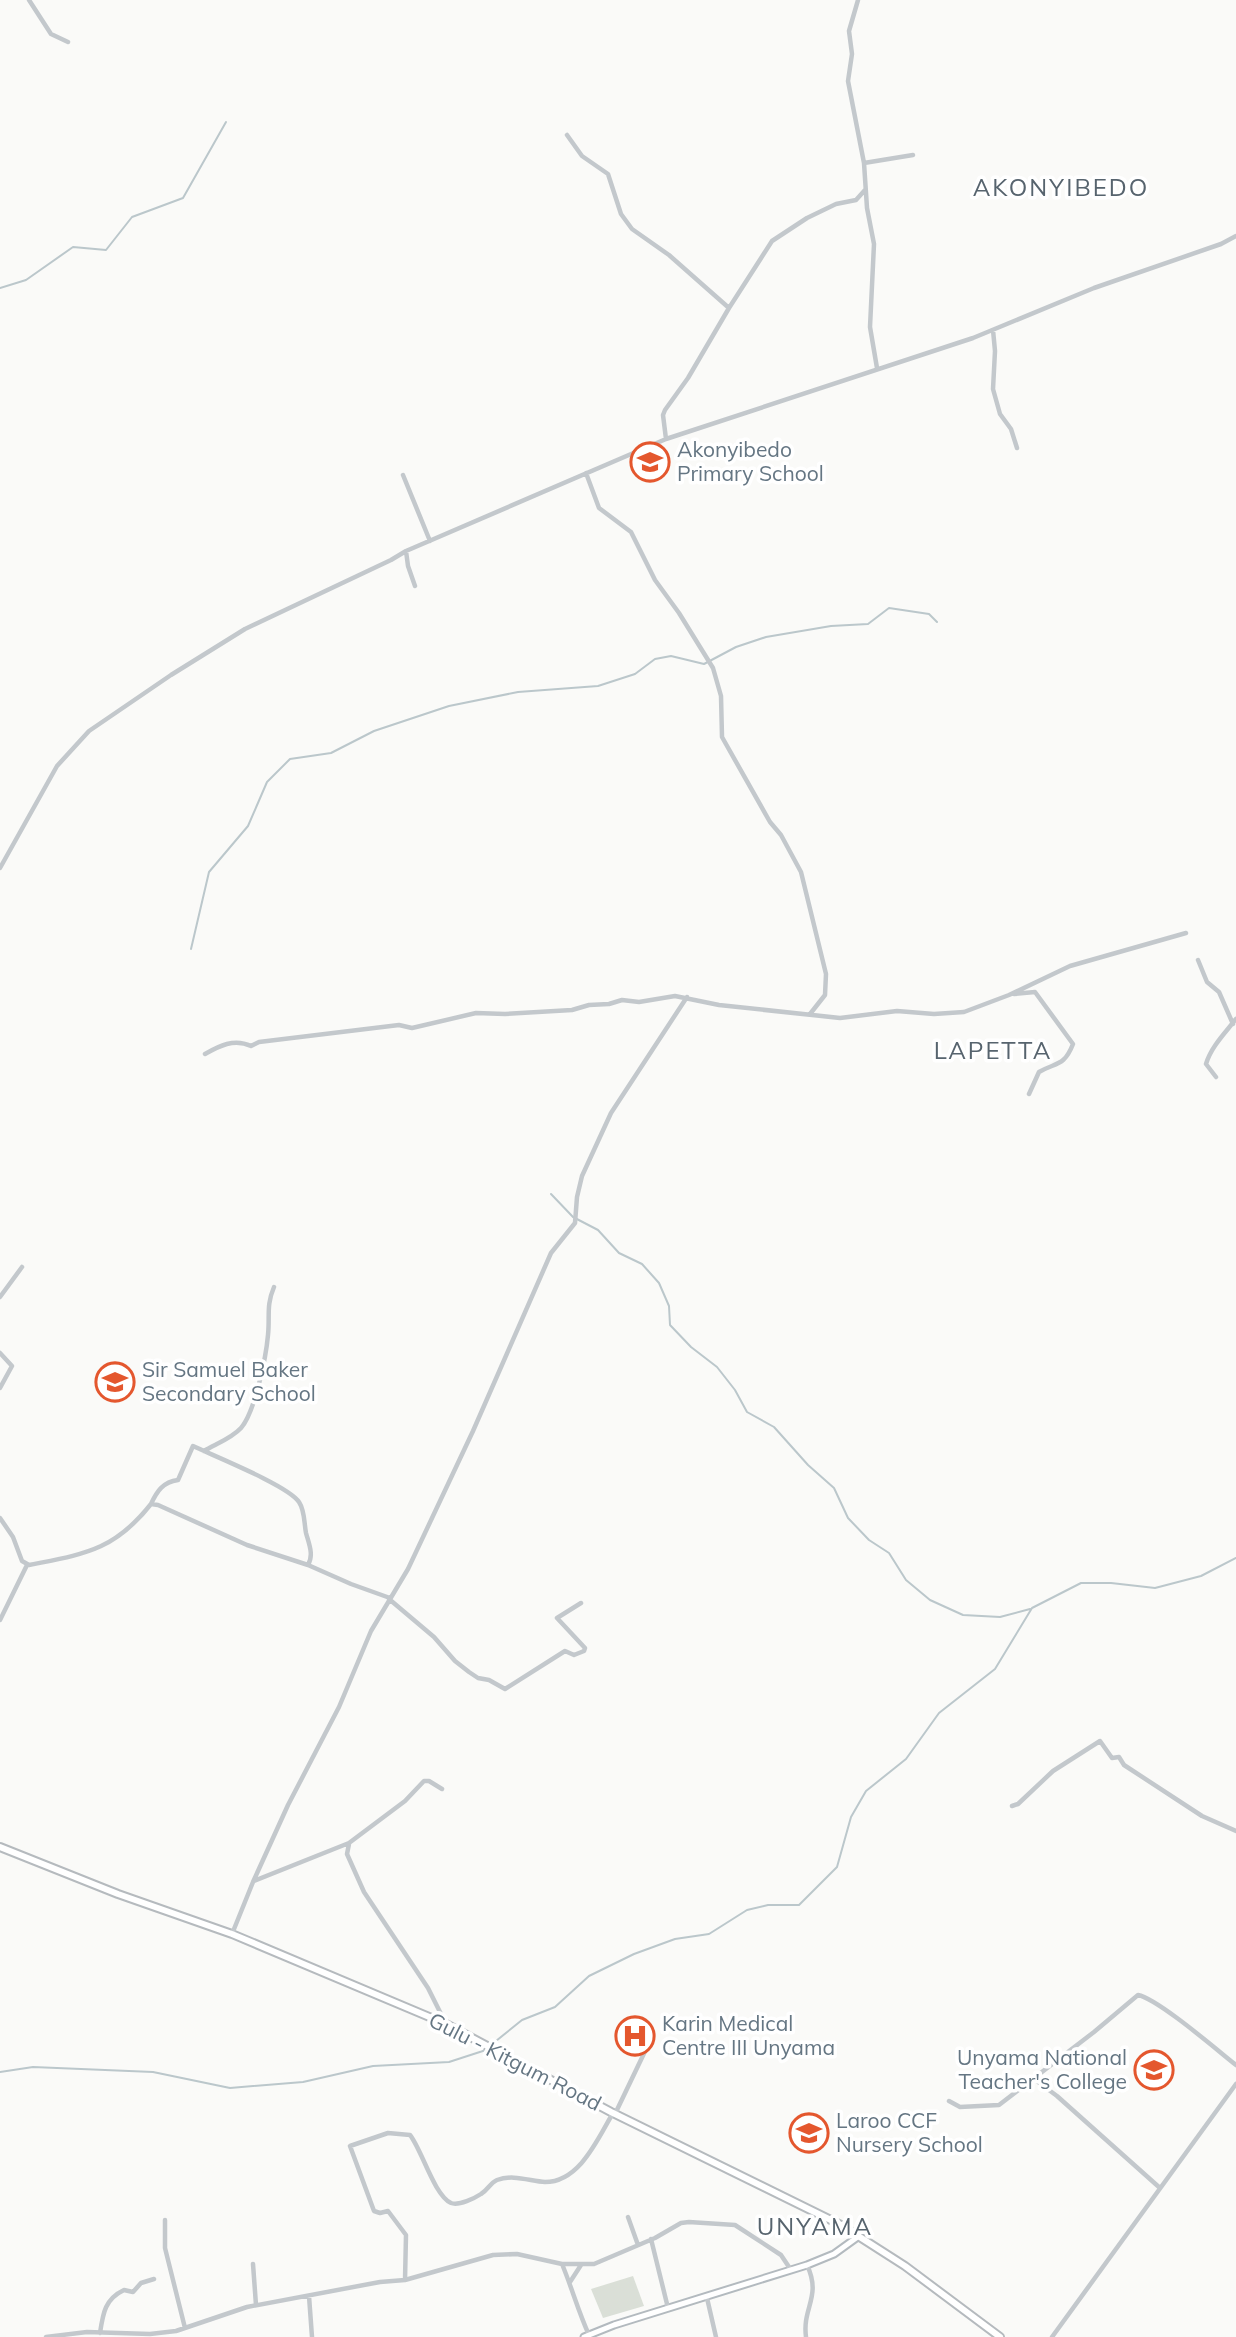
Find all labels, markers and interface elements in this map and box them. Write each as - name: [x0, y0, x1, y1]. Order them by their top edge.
- district label: AKONYIBEDO: [973, 172, 1149, 202]
- place label: Akonyibedo Primary School: [677, 436, 824, 486]
- school or university icon: Akonyibedo Primary School: [629, 441, 671, 483]
- district label: LAPETTA: [934, 1035, 1052, 1065]
- place label: Sir Samuel Baker Secondary School: [142, 1356, 316, 1406]
- school or university icon: Sir Samuel Baker Secondary School: [94, 1361, 136, 1403]
- street label: Gulu - Kitgum Road: [425, 2006, 606, 2116]
- place label: Karin Medical Centre III Unyama: [662, 2010, 835, 2060]
- hospital icon: Karin Medical Centre III Unyama: [614, 2015, 656, 2057]
- place label: Unyama National Teacher's College: [957, 2044, 1127, 2094]
- school or university icon: Unyama National Teacher's College: [1133, 2049, 1175, 2091]
- place label: Laroo CCF Nursery School: [836, 2107, 983, 2157]
- school or university icon: Laroo CCF Nursery School: [788, 2112, 830, 2154]
- district label: UNYAMA: [757, 2211, 873, 2241]

